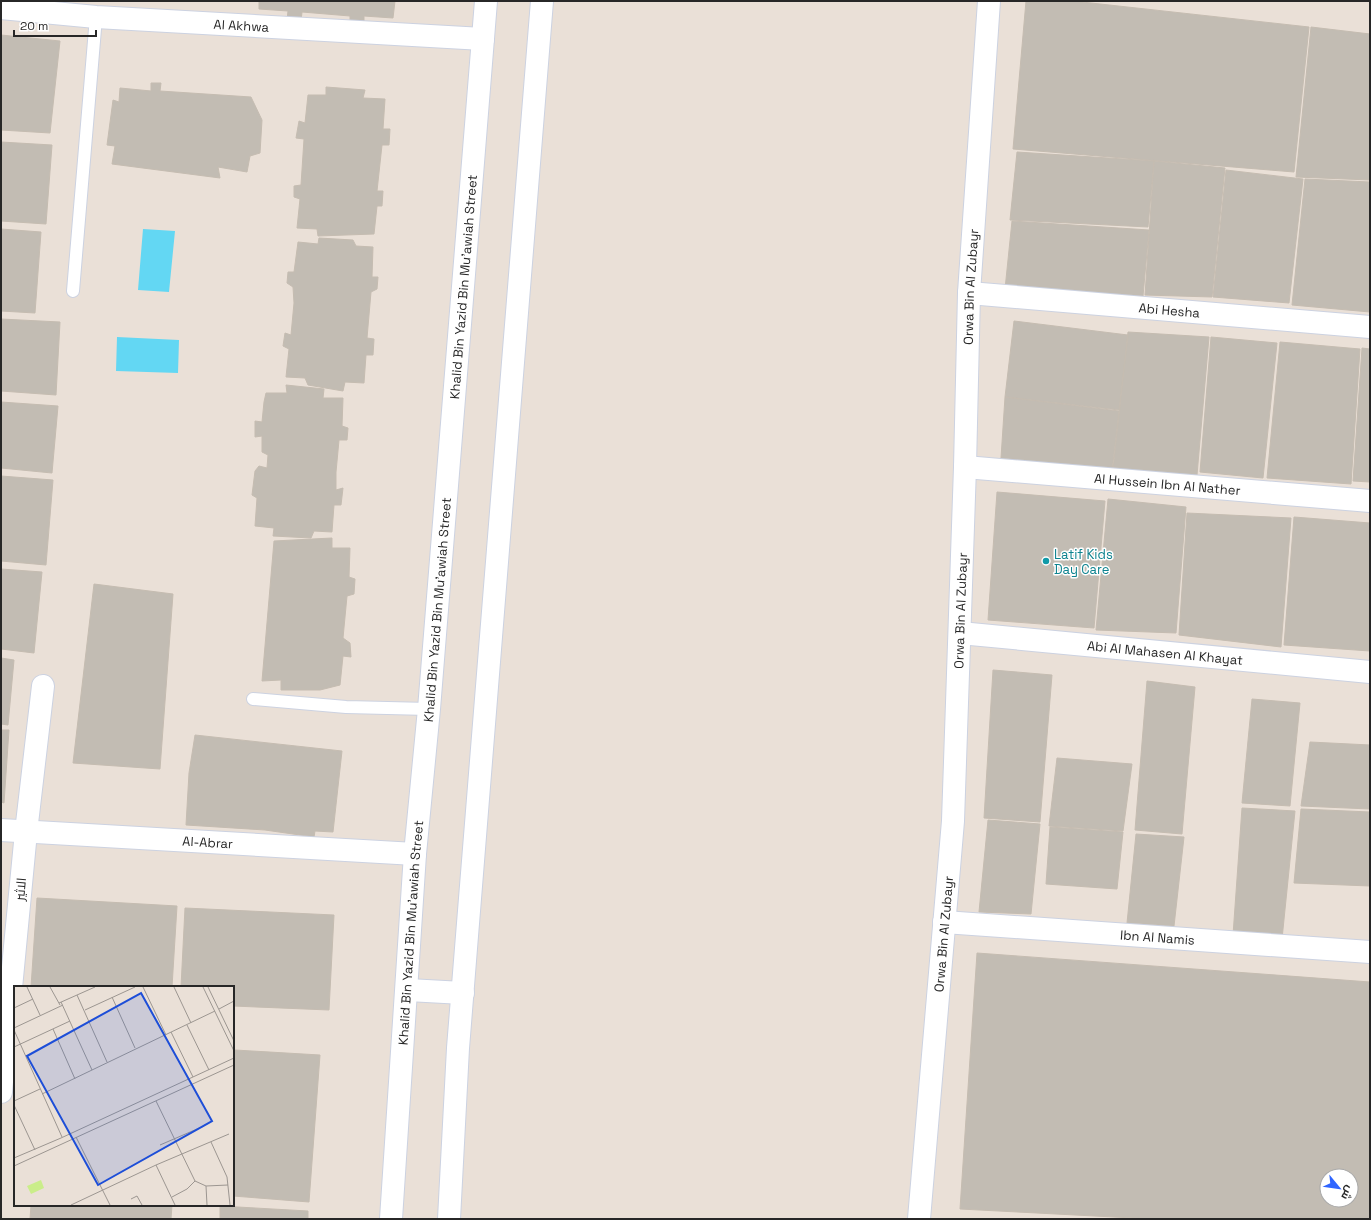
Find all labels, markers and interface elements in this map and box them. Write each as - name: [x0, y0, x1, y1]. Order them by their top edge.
- scale bar: [14, 12, 96, 38]
- street label: Al Akhwa: [213, 16, 270, 36]
- text: 20 m: [20, 18, 48, 34]
- street label: Khalid Bin Yazid Bin Mu'awiah Street: [446, 174, 481, 400]
- street label: Orwa Bin Al Zubayr: [960, 228, 982, 345]
- street label: Abi Hesha: [1138, 299, 1201, 322]
- street label: Al Hussein Ibn Al Nather: [1093, 470, 1241, 499]
- street label: Khalid Bin Yazid Bin Mu'awiah Street: [420, 497, 455, 723]
- place label: Latif Kids Day Care: [1054, 546, 1113, 578]
- street label: Orwa Bin Al Zubayr: [950, 552, 971, 669]
- marker: Latif Kids Day Care: [1041, 556, 1051, 566]
- street label: Abi Al Mahasen Al Khayat: [1086, 637, 1244, 669]
- street label: Khalid Bin Yazid Bin Mu'awiah Street: [394, 819, 427, 1046]
- street label: Al-Abrar: [182, 833, 234, 852]
- street label: Orwa Bin Al Zubayr: [930, 875, 957, 993]
- street label: الاثير: [11, 877, 30, 902]
- street label: Ibn Al Namis: [1120, 926, 1195, 949]
- inset map: [14, 986, 234, 1206]
- north arrow: [1319, 1168, 1359, 1208]
- text: ش: [1338, 1183, 1357, 1202]

